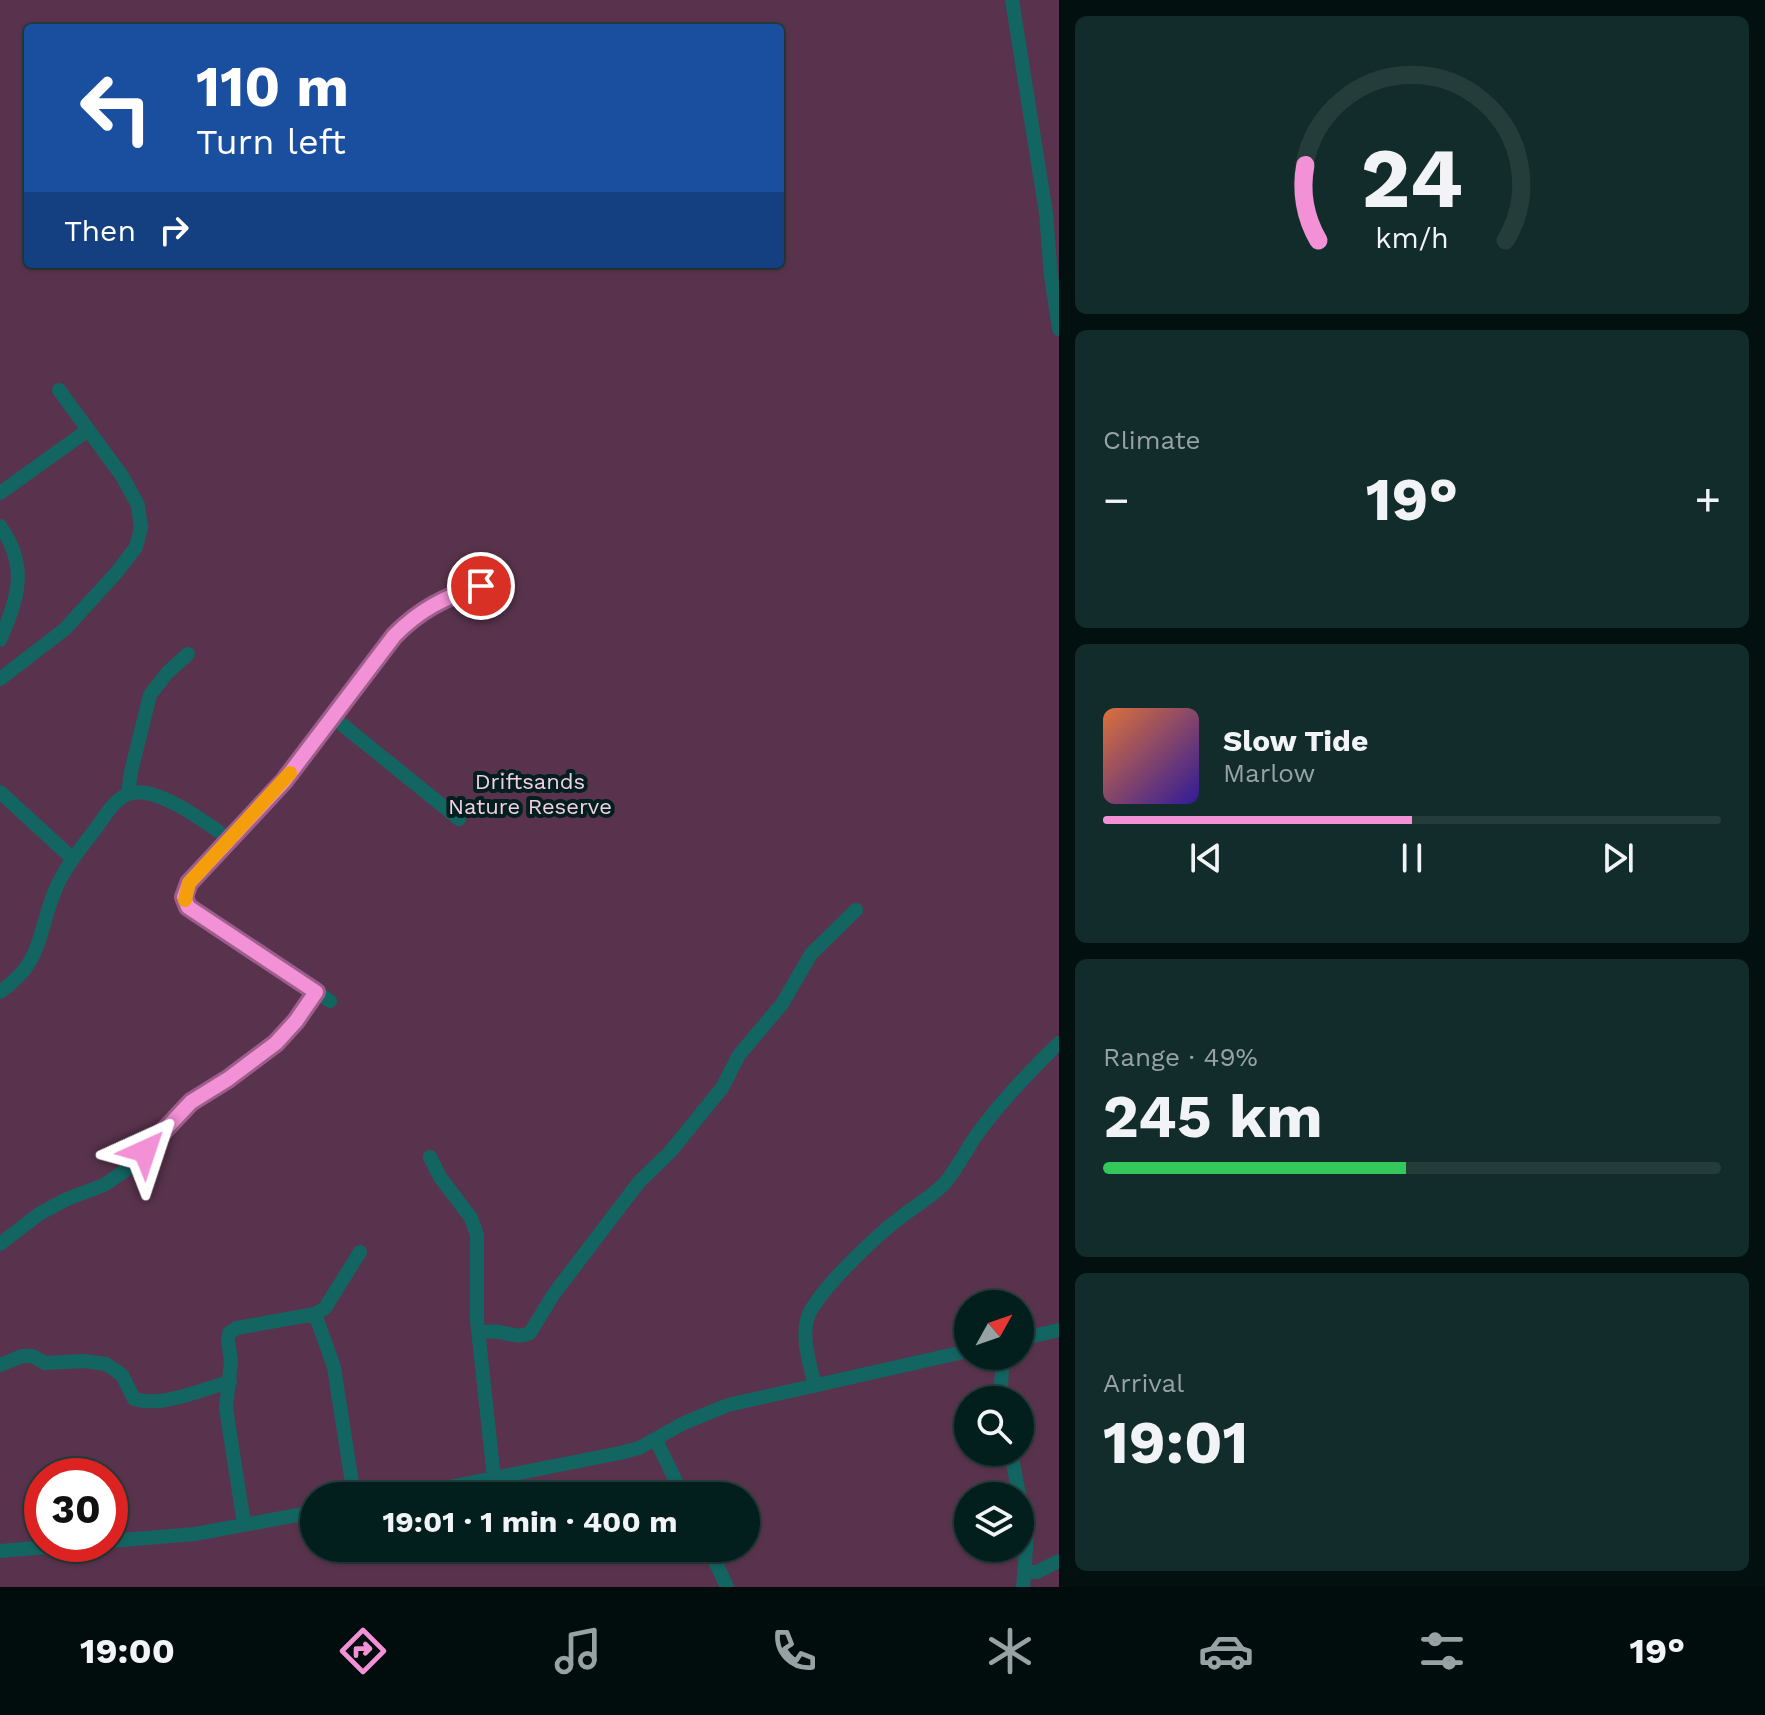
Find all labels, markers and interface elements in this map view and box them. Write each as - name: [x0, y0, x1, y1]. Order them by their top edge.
- text: 110 m: [196, 54, 349, 120]
- icon: left: [64, 56, 168, 160]
- text: Turn left: [196, 121, 346, 163]
- text: 24: [1361, 130, 1463, 227]
- icon: right: [152, 208, 196, 252]
- text: Then: [64, 213, 136, 248]
- text: km/h: [1375, 221, 1449, 255]
- text: Climate: [1103, 425, 1201, 455]
- text: 19°: [1366, 464, 1458, 535]
- text: −: [1103, 474, 1130, 526]
- text: +: [1694, 474, 1721, 526]
- pin: [447, 552, 515, 620]
- icon: arrive: [459, 564, 503, 608]
- text: Slow Tide: [1223, 723, 1368, 758]
- text: Marlow: [1223, 758, 1315, 788]
- park label: Driftsands Nature Reserve: [448, 769, 612, 819]
- icon: previous: [1184, 836, 1228, 880]
- icon: pause: [1390, 836, 1434, 880]
- icon: next: [1596, 836, 1640, 880]
- text: Range · 49%: [1103, 1042, 1258, 1072]
- text: 245 km: [1103, 1081, 1323, 1152]
- position arrow: [103, 1109, 187, 1193]
- north arrow: [954, 1290, 1034, 1370]
- map controls: [954, 1290, 1034, 1562]
- text: Arrival: [1103, 1368, 1184, 1398]
- button: search: [954, 1386, 1034, 1466]
- text: 19:01: [1103, 1407, 1248, 1478]
- speed limit sign: 30: [24, 1458, 128, 1562]
- button: layers: [954, 1482, 1034, 1562]
- text: 19:01 · 1 min · 400 m: [382, 1504, 678, 1539]
- icon: directions: [335, 1623, 391, 1679]
- icon: music: [550, 1623, 606, 1679]
- icon: phone: [766, 1623, 822, 1679]
- icon: climate: [982, 1623, 1038, 1679]
- icon: car: [1198, 1623, 1254, 1679]
- icon: filters: [1414, 1623, 1470, 1679]
- text: 19:00: [80, 1630, 175, 1672]
- text: 19°: [1630, 1630, 1685, 1672]

